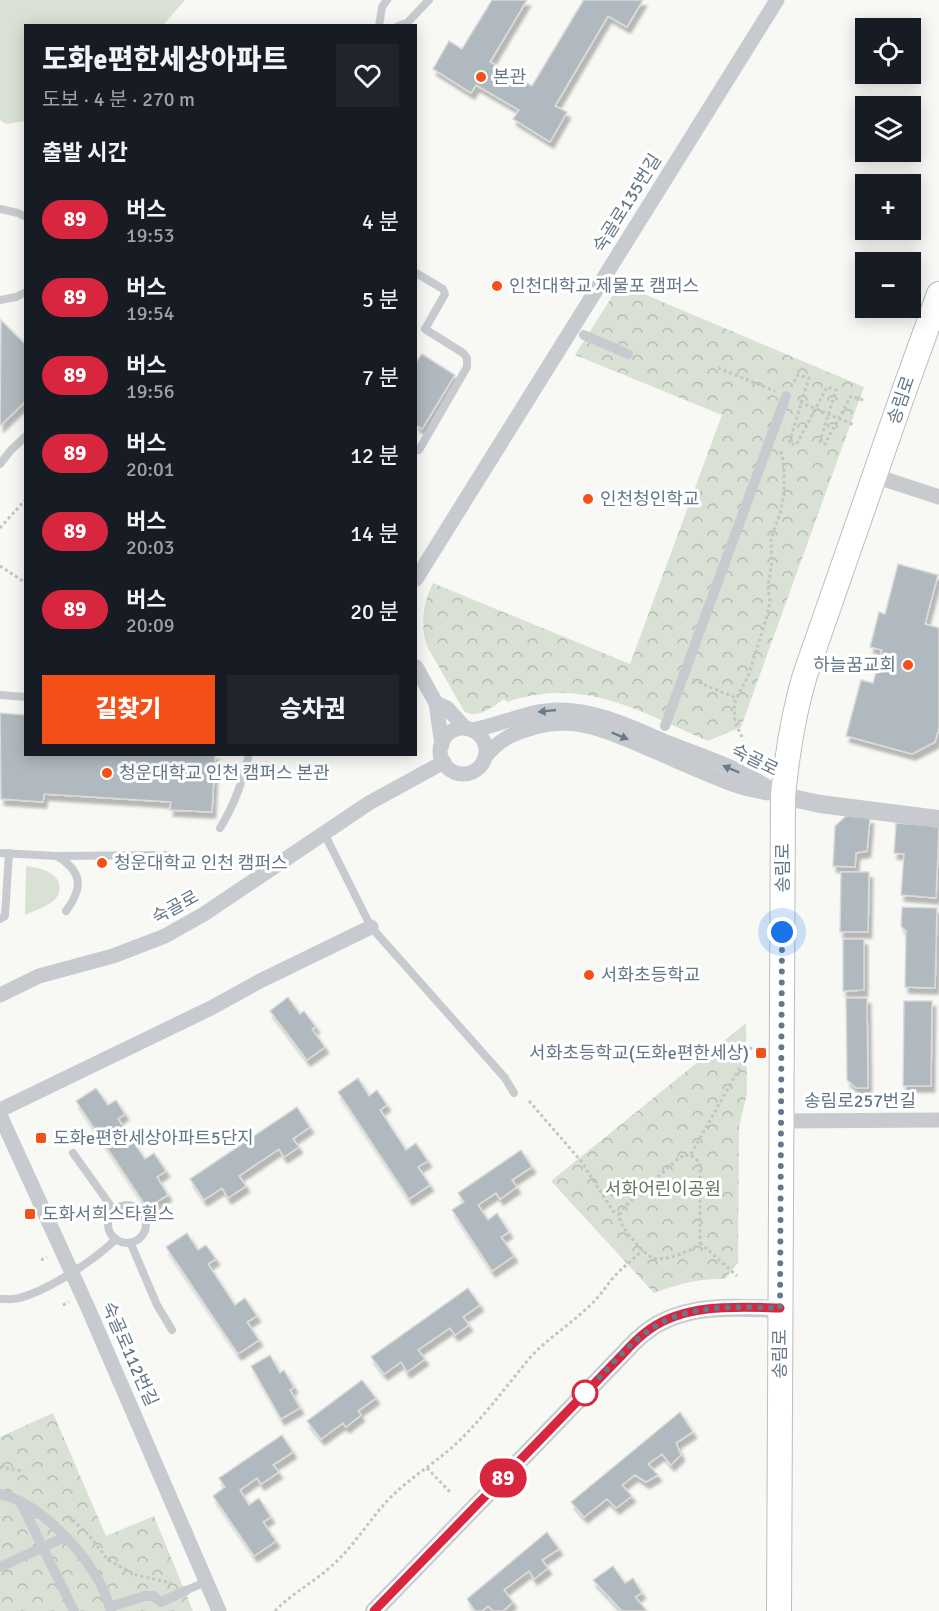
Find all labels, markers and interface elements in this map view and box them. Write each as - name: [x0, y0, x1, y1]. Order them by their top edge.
- map controls: [855, 18, 921, 318]
- button: locate: [855, 18, 921, 84]
- text: 도화e편한세상아파트: [42, 43, 288, 77]
- button: heart: [336, 44, 399, 107]
- place label: 본관: [493, 66, 527, 88]
- marker: 본관: [474, 70, 488, 84]
- text: 도보 · 4 분 · 270 m: [42, 87, 195, 112]
- button: layers: [855, 96, 921, 162]
- text: 출발 시간: [42, 139, 128, 166]
- street label: 숙골로135번길: [588, 150, 666, 256]
- button: +: [855, 174, 921, 240]
- text: 버스: [126, 196, 166, 223]
- text: 89: [64, 206, 86, 232]
- text: 4 분: [362, 208, 399, 235]
- text: 19:53: [126, 223, 175, 248]
- button: −: [855, 252, 921, 318]
- text: 버스: [126, 274, 166, 301]
- place label: 인천대학교 제물포 캠퍼스: [509, 275, 699, 297]
- marker: 인천대학교 제물포 캠퍼스: [490, 279, 504, 293]
- text: 89: [64, 284, 86, 310]
- text: 5 분: [362, 286, 399, 313]
- text: 19:54: [126, 301, 175, 326]
- text: 버스: [126, 352, 166, 379]
- text: 89: [64, 362, 86, 388]
- text: 7 분: [362, 364, 399, 391]
- street label: 송림로: [883, 373, 919, 427]
- text: 19:56: [126, 379, 175, 404]
- text: 버스: [126, 430, 166, 457]
- text: 89: [64, 440, 86, 466]
- text: 12 분: [350, 442, 399, 469]
- text: 20:01: [126, 457, 175, 482]
- place label: 인천청인학교: [600, 488, 699, 510]
- marker: 인천청인학교: [581, 492, 595, 506]
- text: 버스: [126, 508, 166, 535]
- text: 89: [64, 518, 86, 544]
- text: 14 분: [350, 520, 399, 547]
- text: 20:03: [126, 535, 175, 560]
- text: 버스: [126, 586, 166, 613]
- text: 89: [64, 596, 86, 622]
- text: 20 분: [350, 598, 399, 625]
- text: 20:09: [126, 613, 175, 638]
- place label: 하늘꿈교회: [813, 654, 896, 676]
- marker: 하늘꿈교회: [901, 658, 915, 672]
- button: 길찾기: [42, 675, 215, 744]
- button: 승차권: [227, 675, 399, 744]
- one-way arrow: [538, 706, 557, 716]
- one-way arrow: [611, 731, 629, 741]
- street label: 숙골로: [728, 739, 782, 781]
- place label: 청운대학교 인천 캠퍼스 본관: [119, 762, 330, 784]
- one-way arrow: [722, 764, 740, 774]
- marker: 청운대학교 인천 캠퍼스 본관: [100, 766, 114, 780]
- street label: 송림로: [772, 843, 794, 893]
- place label: 청운대학교 인천 캠퍼스: [114, 852, 288, 874]
- marker: 청운대학교 인천 캠퍼스: [95, 856, 109, 870]
- street label: 숙골로: [148, 885, 202, 929]
- your location: [767, 917, 797, 947]
- place label: 서화초등학교: [601, 964, 700, 986]
- marker: 서화초등학교: [582, 968, 596, 982]
- place label: 서화초등학교(도화e편한세상): [529, 1042, 749, 1064]
- marker: 서화초등학교(도화e편한세상): [754, 1046, 768, 1060]
- street label: 송림로257번길: [804, 1090, 916, 1112]
- place label: 도화e편한세상아파트5단지: [53, 1127, 254, 1149]
- marker: 도화e편한세상아파트5단지: [34, 1131, 48, 1145]
- park label: 서화어린이공원: [605, 1178, 721, 1200]
- place label: 도화서희스타힐스: [42, 1203, 174, 1225]
- marker: 도화서희스타힐스: [23, 1207, 37, 1221]
- street label: 숙골로112번길: [97, 1298, 163, 1410]
- street label: 송림로: [769, 1329, 791, 1379]
- unlabelled marker: [572, 1380, 598, 1406]
- line badge: 89: [476, 1458, 530, 1498]
- text: 89: [492, 1465, 514, 1491]

